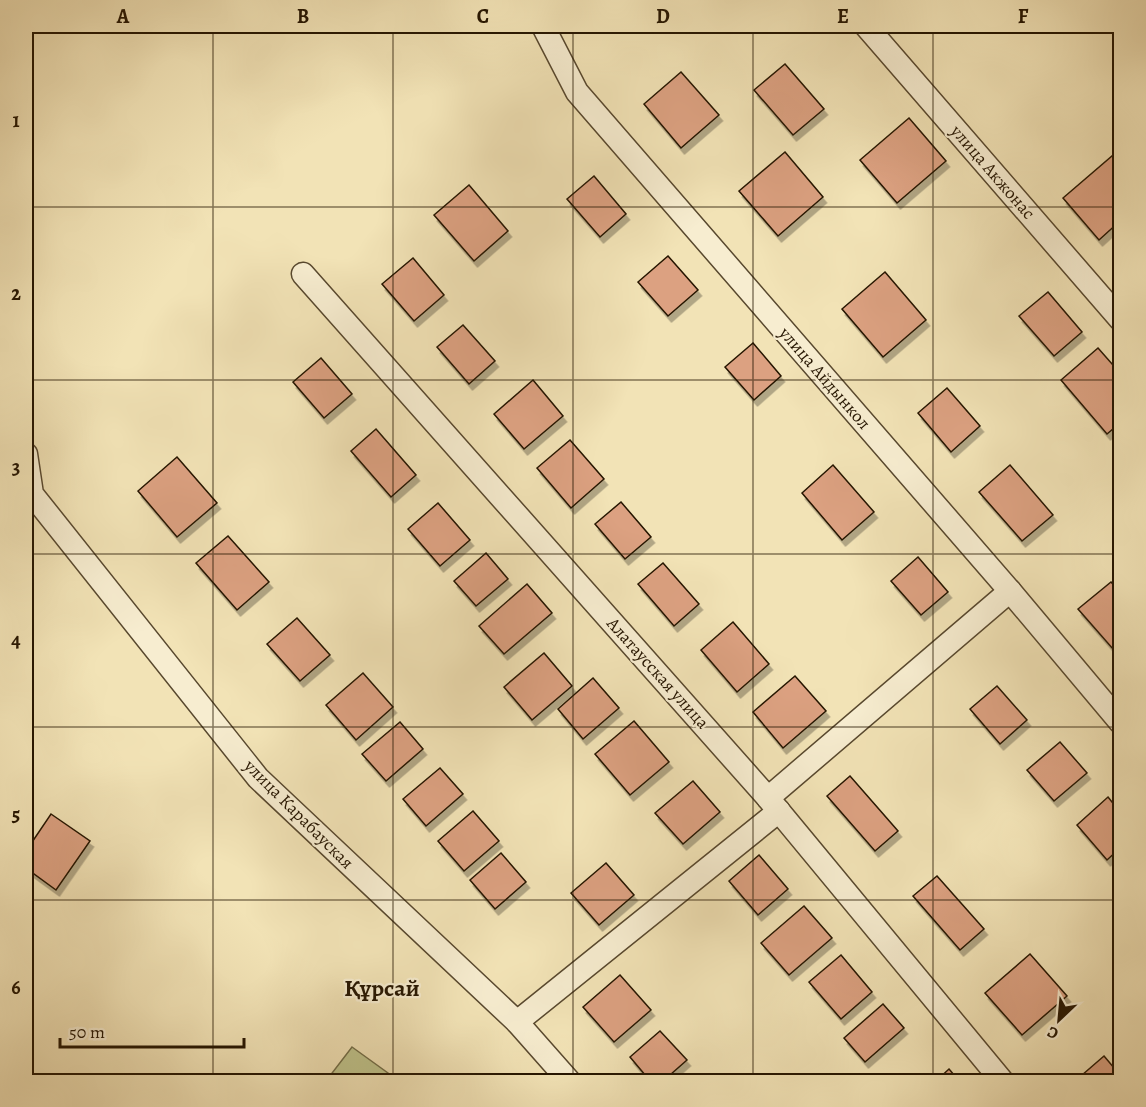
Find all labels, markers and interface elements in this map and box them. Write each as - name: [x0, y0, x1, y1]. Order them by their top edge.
- text: A: [116, 3, 130, 30]
- text: B: [297, 3, 309, 30]
- text: C: [477, 3, 489, 30]
- text: D: [656, 3, 670, 30]
- text: E: [837, 3, 849, 30]
- text: F: [1018, 3, 1029, 30]
- text: 1: [12, 107, 20, 134]
- street label: улица Акжонас: [945, 119, 1041, 225]
- text: 2: [11, 280, 21, 307]
- street label: улица Айдынкол: [773, 321, 876, 434]
- text: 3: [12, 454, 20, 481]
- street label: Алатаусская улица: [601, 611, 715, 734]
- text: 4: [11, 627, 21, 654]
- street label: улица Карабауская: [238, 753, 359, 874]
- text: 5: [12, 801, 20, 828]
- district label: Құрсай: [344, 972, 420, 1004]
- text: 6: [11, 974, 21, 1001]
- north arrow: [1029, 990, 1089, 1050]
- scale bar: [60, 1011, 244, 1049]
- text: 50 m: [69, 1020, 105, 1044]
- text: С: [1043, 1020, 1062, 1045]

